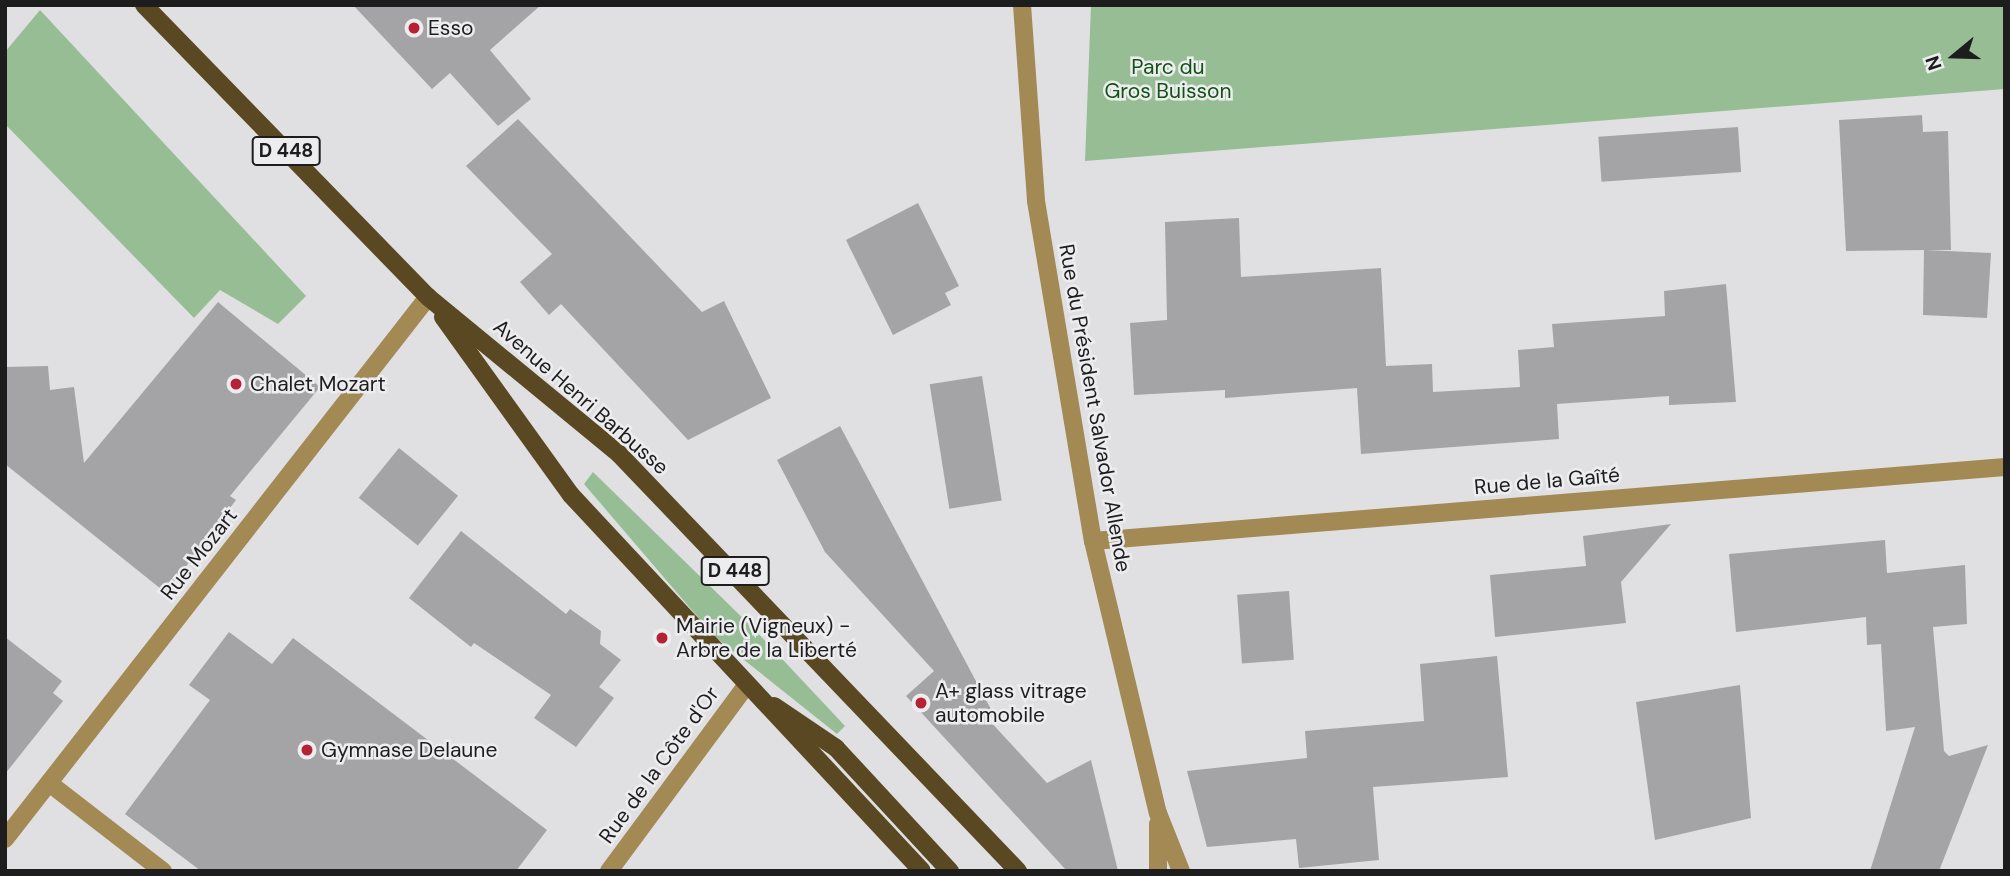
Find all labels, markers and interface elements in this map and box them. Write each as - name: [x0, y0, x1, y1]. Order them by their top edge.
- place label: Esso: [428, 15, 473, 41]
- marker: Esso: [406, 20, 422, 36]
- north arrow: [1919, 21, 1989, 91]
- text: N: [1920, 52, 1948, 74]
- park label: Parc du Gros Buisson: [1104, 54, 1232, 104]
- road number: D 448: [251, 136, 321, 167]
- street label: Rue du Président Salvador Allende: [1054, 242, 1136, 574]
- street label: Avenue Henri Barbusse: [488, 314, 674, 480]
- place label: Chalet Mozart: [250, 371, 386, 397]
- marker: Chalet Mozart: [228, 376, 244, 392]
- street label: Rue de la Gaîté: [1473, 462, 1621, 500]
- street label: Rue Mozart: [155, 503, 243, 605]
- road number: D 448: [700, 556, 770, 586]
- place label: Mairie (Vigneux) - Arbre de la Liberté: [676, 613, 857, 663]
- marker: Mairie (Vigneux) - Arbre de la Liberté: [654, 630, 670, 646]
- place label: A+ glass vitrage automobile: [935, 678, 1087, 728]
- street label: Rue de la Côte d'Or: [594, 682, 724, 848]
- marker: A+ glass vitrage automobile: [913, 695, 929, 711]
- place label: Gymnase Delaune: [321, 737, 497, 763]
- marker: Gymnase Delaune: [299, 742, 315, 758]

